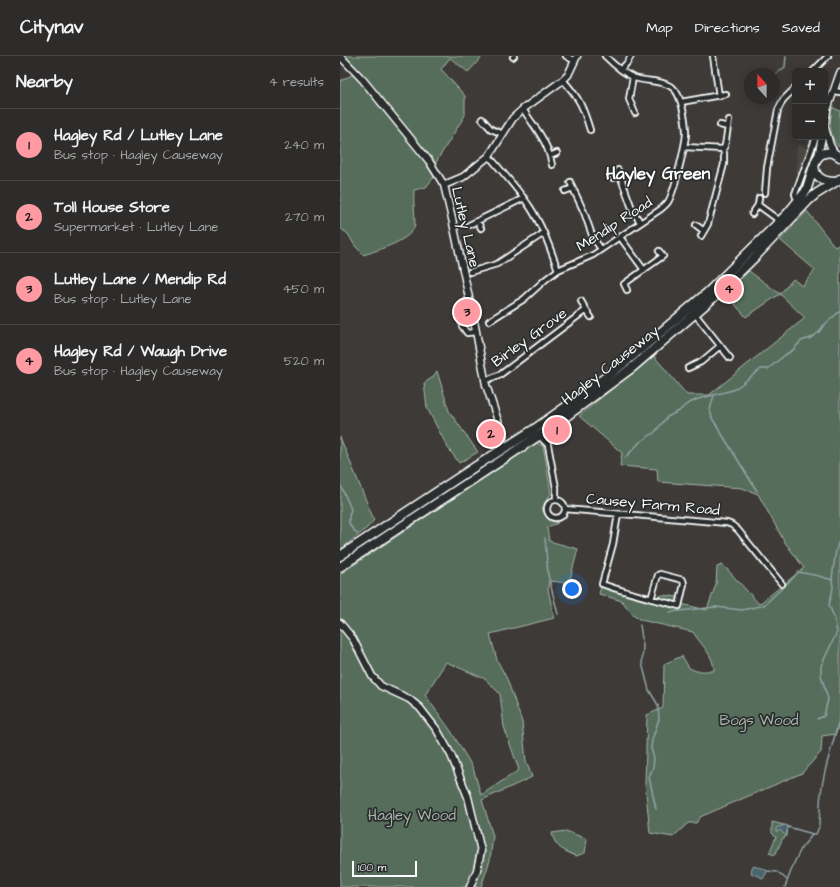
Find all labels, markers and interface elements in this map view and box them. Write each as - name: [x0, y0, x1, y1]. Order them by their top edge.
- text: Citynav: [20, 14, 83, 41]
- text: Map: [646, 18, 673, 38]
- text: Directions: [695, 18, 760, 38]
- text: Saved: [782, 18, 820, 38]
- north arrow: [744, 68, 780, 104]
- map controls: [792, 68, 828, 140]
- button: +: [792, 68, 828, 104]
- text: Nearby: [16, 70, 73, 94]
- text: 4 results: [269, 73, 324, 91]
- button: −: [792, 104, 828, 140]
- text: Hagley Rd / Lutley Lane: [54, 125, 223, 146]
- text: 1: [28, 136, 30, 154]
- text: 240 m: [284, 136, 324, 154]
- text: Bus stop · Hagley Causeway: [54, 146, 223, 164]
- district label: Hayley Green: [606, 162, 711, 187]
- street label: Lutley Lane: [445, 185, 485, 270]
- street label: Mendip Road: [572, 192, 657, 257]
- text: Toll House Store: [54, 197, 170, 218]
- text: 2: [25, 208, 33, 226]
- text: 270 m: [285, 208, 324, 226]
- text: Supermarket · Lutley Lane: [54, 218, 218, 236]
- text: Lutley Lane / Mendip Rd: [54, 269, 226, 290]
- pin: 4: [716, 274, 742, 304]
- text: 3: [26, 280, 32, 298]
- text: 450 m: [282, 280, 324, 298]
- text: Bus stop · Lutley Lane: [54, 290, 192, 308]
- pin: 3: [454, 297, 480, 327]
- street label: Birley Grove: [487, 303, 572, 373]
- street label: Hagley Causeway: [557, 321, 664, 411]
- text: Hagley Rd / Waugh Drive: [54, 341, 227, 362]
- text: 4: [25, 352, 33, 370]
- text: 520 m: [284, 352, 324, 370]
- text: Bus stop · Hagley Causeway: [54, 362, 223, 380]
- pin: 1: [544, 415, 570, 445]
- pin: 2: [478, 419, 504, 449]
- street label: Causey Farm Road: [585, 488, 721, 522]
- your location: [562, 579, 582, 599]
- park label: Bogs Wood: [719, 710, 799, 732]
- park label: Hagley Wood: [368, 805, 456, 827]
- scale bar: [352, 859, 417, 878]
- text: 100 m: [358, 860, 386, 875]

